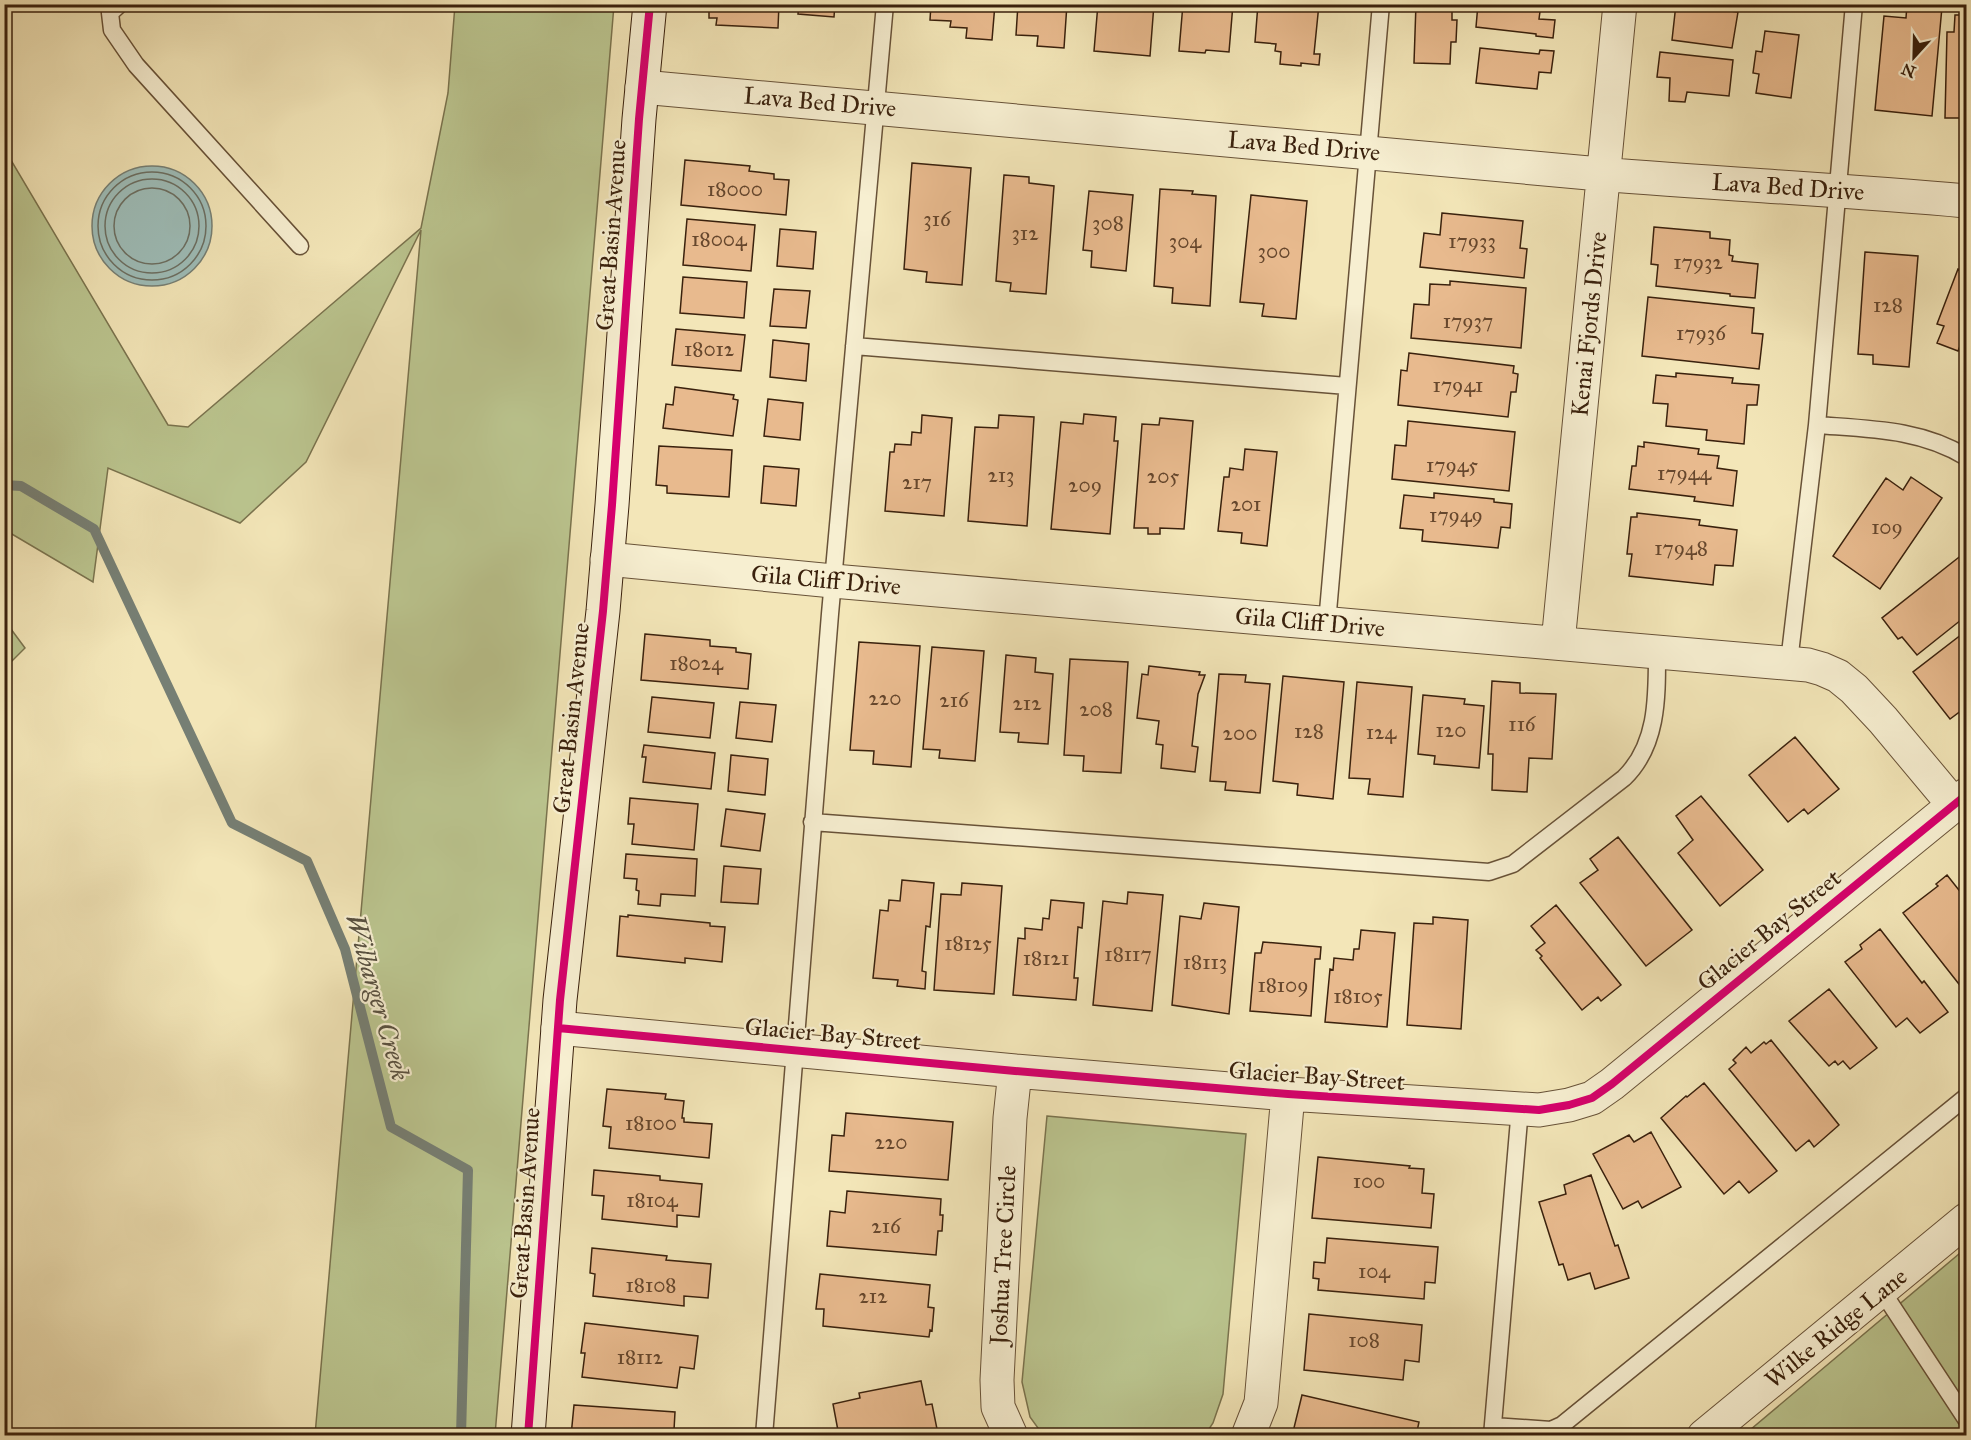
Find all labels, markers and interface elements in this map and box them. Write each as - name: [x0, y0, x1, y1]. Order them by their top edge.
- north arrow: [1884, 27, 1944, 87]
- text: N: [1898, 59, 1918, 82]
- street label: Lava Bed Drive: [742, 80, 898, 124]
- street label: Lava Bed Drive: [1226, 124, 1382, 168]
- street label: Great Basin Avenue: [589, 138, 633, 332]
- street label: Lava Bed Drive: [1711, 167, 1865, 207]
- house number: 18000: [707, 176, 763, 202]
- house number: 316: [923, 206, 952, 232]
- house number: 308: [1092, 210, 1124, 236]
- house number: 312: [1011, 220, 1039, 246]
- house number: 18004: [691, 226, 748, 252]
- house number: 304: [1169, 228, 1202, 254]
- house number: 17933: [1448, 228, 1496, 254]
- street label: Kenai Fjords Drive: [1564, 230, 1614, 418]
- house number: 300: [1258, 238, 1290, 264]
- house number: 17932: [1673, 249, 1723, 275]
- house number: 128: [1873, 292, 1903, 318]
- house number: 17937: [1443, 308, 1493, 334]
- house number: 17936: [1676, 320, 1727, 346]
- house number: 18012: [684, 336, 735, 362]
- house number: 17941: [1433, 372, 1483, 398]
- house number: 17945: [1426, 452, 1478, 478]
- house number: 17944: [1657, 460, 1712, 486]
- house number: 213: [987, 462, 1015, 488]
- house number: 205: [1147, 463, 1179, 489]
- house number: 217: [902, 469, 932, 495]
- house number: 209: [1068, 472, 1102, 498]
- house number: 201: [1231, 491, 1261, 517]
- house number: 17949: [1429, 502, 1483, 528]
- house number: 109: [1871, 514, 1903, 540]
- house number: 17948: [1654, 535, 1708, 561]
- street label: Gila Cliff Drive: [750, 559, 902, 601]
- street label: Gila Cliff Drive: [1234, 601, 1386, 643]
- street label: Great Basin Avenue: [546, 621, 596, 815]
- house number: 18024: [669, 650, 724, 676]
- house number: 220: [869, 685, 901, 711]
- house number: 216: [939, 687, 970, 713]
- house number: 212: [1012, 690, 1042, 716]
- house number: 208: [1079, 696, 1113, 722]
- house number: 116: [1508, 711, 1537, 737]
- house number: 120: [1436, 717, 1466, 743]
- house number: 128: [1294, 718, 1324, 744]
- house number: 124: [1366, 719, 1397, 745]
- house number: 200: [1223, 720, 1257, 746]
- street label: Glacier Bay Street: [1691, 862, 1847, 997]
- water label: Wilbarger Creek: [339, 910, 417, 1084]
- house number: 18125: [944, 930, 992, 956]
- house number: 18117: [1104, 941, 1152, 967]
- house number: 18121: [1023, 945, 1069, 971]
- house number: 18113: [1183, 949, 1227, 975]
- house number: 18109: [1257, 972, 1309, 998]
- house number: 18105: [1333, 983, 1383, 1009]
- street label: Glacier Bay Street: [744, 1011, 923, 1057]
- street label: Glacier Bay Street: [1228, 1055, 1407, 1097]
- street label: Great Basin Avenue: [503, 1106, 547, 1300]
- house number: 18100: [625, 1110, 677, 1136]
- house number: 220: [875, 1129, 907, 1155]
- street label: Joshua Tree Circle: [983, 1164, 1023, 1349]
- house number: 100: [1353, 1168, 1385, 1194]
- house number: 18104: [626, 1187, 679, 1213]
- house number: 216: [871, 1213, 902, 1239]
- house number: 104: [1358, 1258, 1391, 1284]
- street label: Wilke Ridge Lane: [1759, 1261, 1913, 1395]
- house number: 18108: [625, 1272, 677, 1298]
- house number: 212: [858, 1283, 888, 1309]
- house number: 108: [1348, 1327, 1380, 1353]
- house number: 18112: [617, 1344, 664, 1370]

